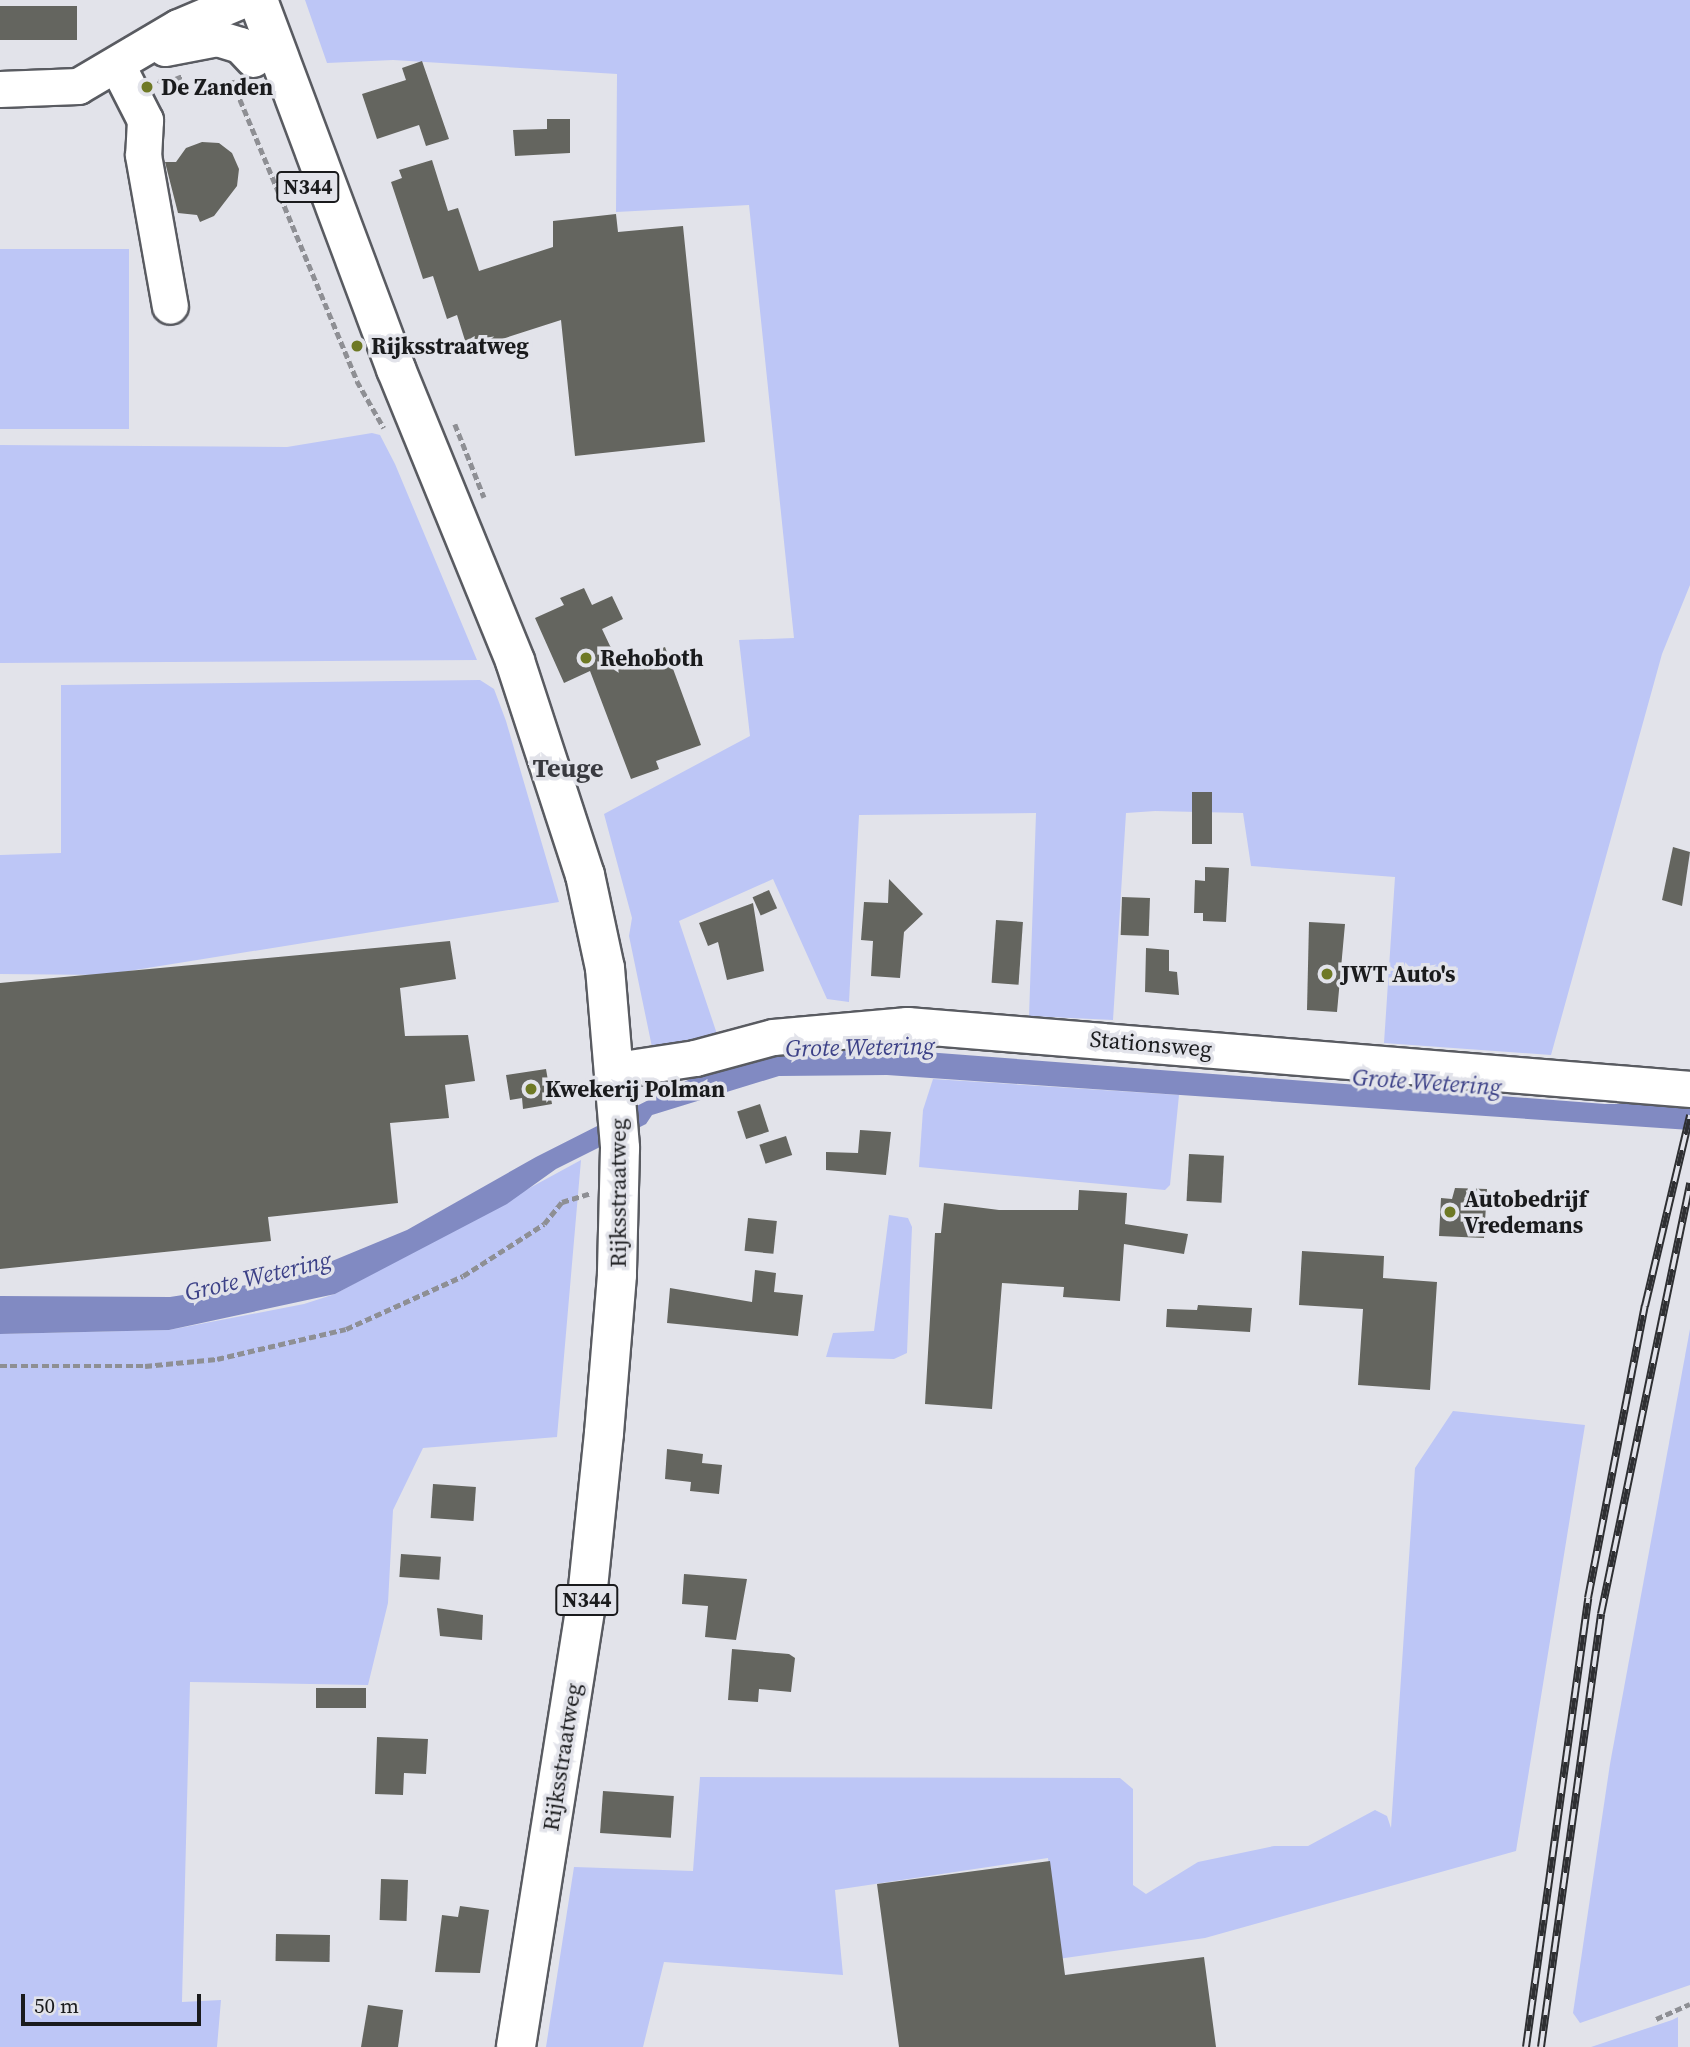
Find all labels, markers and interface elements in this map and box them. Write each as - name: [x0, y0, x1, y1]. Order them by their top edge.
- place label: De Zanden: [161, 73, 273, 101]
- marker: De Zanden: [139, 79, 155, 95]
- road number: N344: [275, 170, 341, 204]
- place label: Rijksstraatweg: [371, 332, 529, 360]
- marker: Rijksstraatweg: [349, 338, 365, 354]
- place label: Rehoboth: [600, 644, 704, 672]
- marker: Rehoboth: [578, 650, 594, 666]
- district label: Teuge: [532, 753, 604, 785]
- place label: JWT Auto's: [1341, 960, 1456, 988]
- marker: JWT Auto's: [1319, 966, 1335, 982]
- street label: Stationsweg: [1089, 1025, 1213, 1063]
- water label: Grote Wetering: [785, 1031, 935, 1063]
- water label: Grote Wetering: [1351, 1062, 1503, 1102]
- place label: Kwekerij Polman: [545, 1075, 725, 1103]
- marker: Kwekerij Polman: [523, 1081, 539, 1097]
- street label: Rijksstraatweg: [604, 1118, 632, 1268]
- place label: Autobedrijf Vredemans: [1464, 1185, 1587, 1239]
- marker: Autobedrijf Vredemans: [1442, 1204, 1458, 1220]
- water label: Grote Wetering: [182, 1245, 334, 1307]
- road number: N344: [554, 1582, 620, 1618]
- street label: Rijksstraatweg: [537, 1681, 587, 1833]
- scale bar: [24, 1980, 205, 2024]
- text: 50 m: [34, 1991, 79, 2020]

